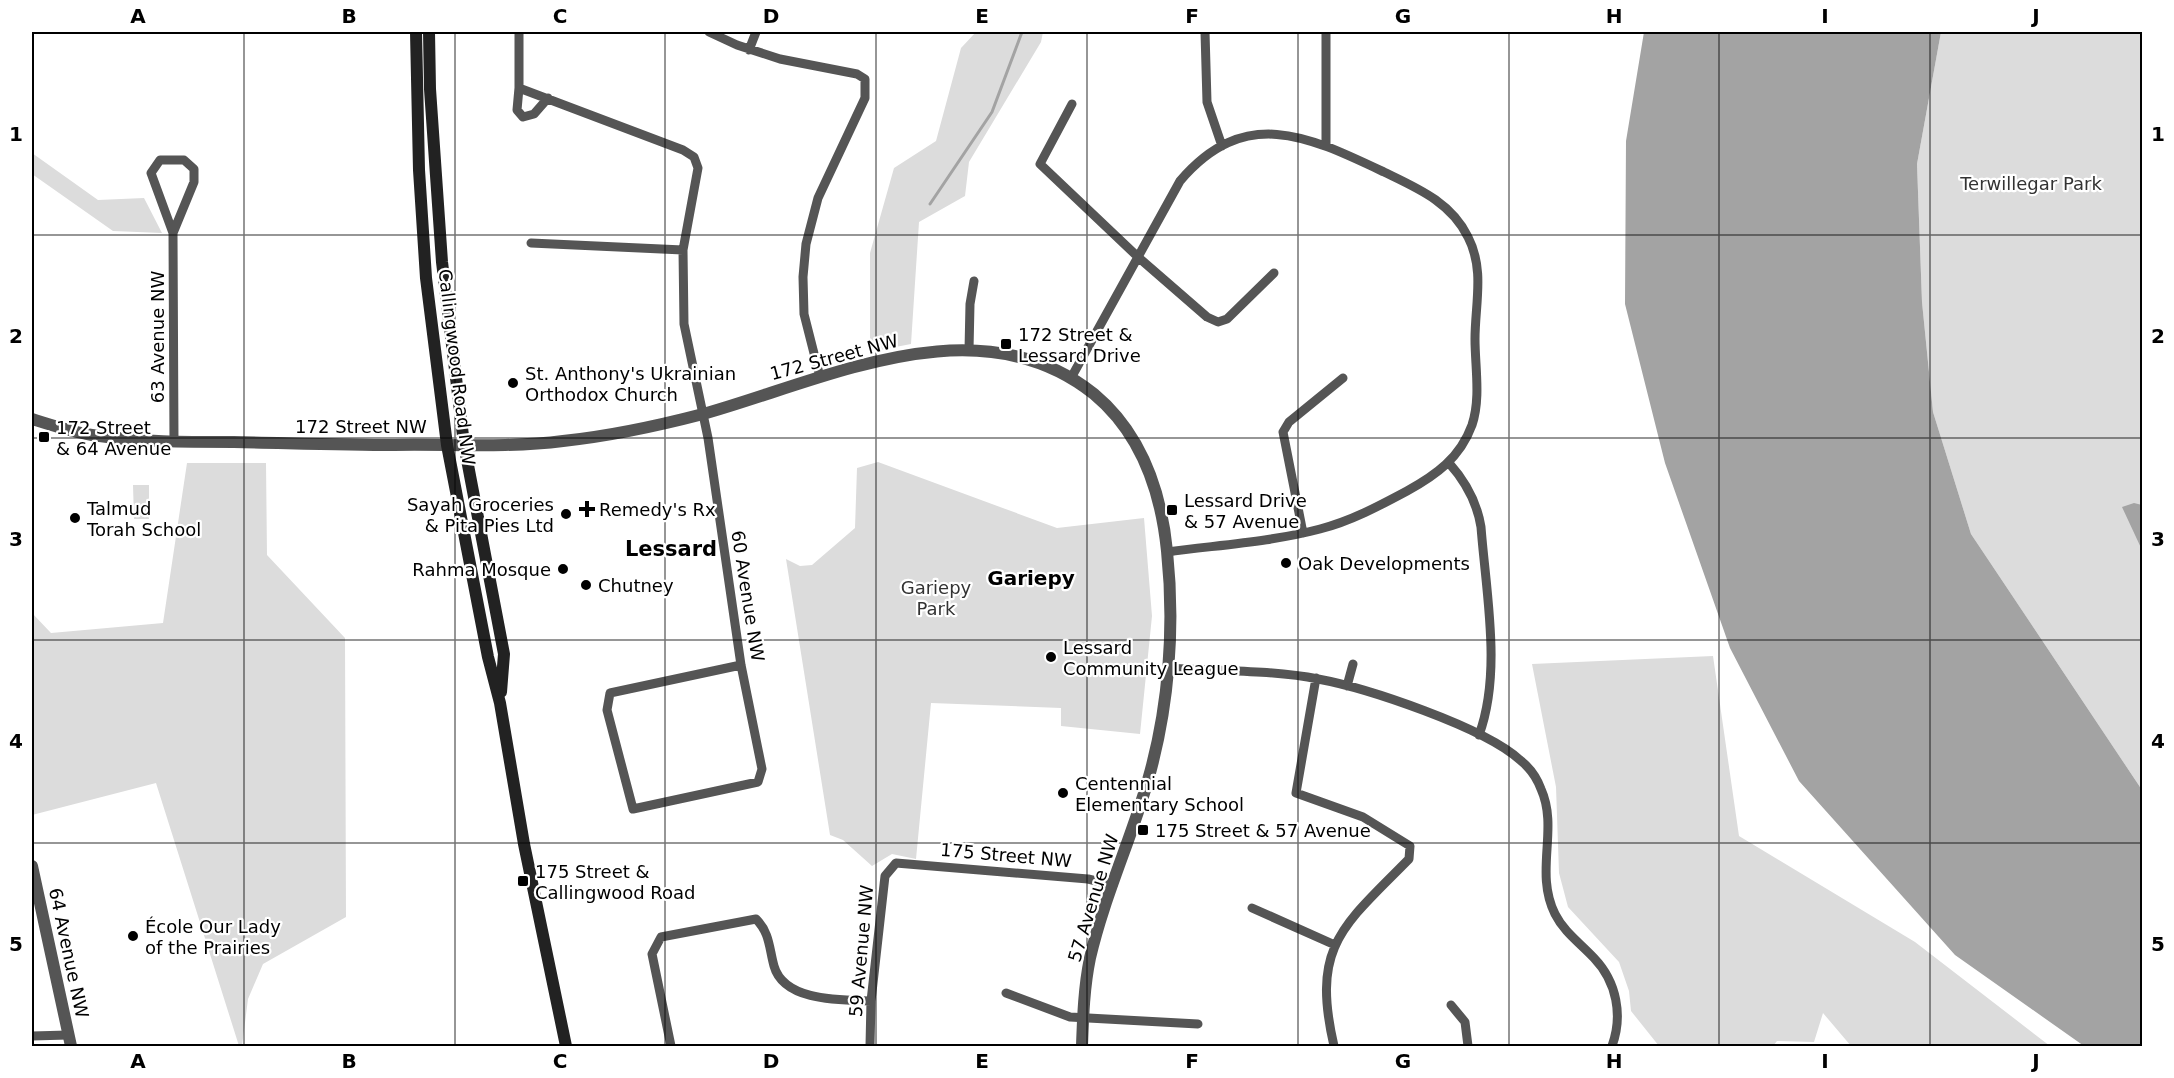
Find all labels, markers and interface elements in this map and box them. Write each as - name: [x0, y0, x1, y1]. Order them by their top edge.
- text: A: [130, 4, 146, 28]
- text: B: [341, 4, 357, 28]
- text: C: [553, 4, 567, 28]
- text: D: [763, 4, 779, 28]
- text: E: [975, 4, 989, 28]
- text: F: [1185, 4, 1199, 28]
- text: G: [1395, 4, 1411, 28]
- text: H: [1606, 4, 1622, 28]
- text: I: [1821, 4, 1829, 28]
- text: J: [2030, 4, 2040, 28]
- text: 1: [9, 122, 23, 146]
- text: 1: [2151, 122, 2165, 146]
- park label: Terwillegar Park: [1959, 173, 2102, 194]
- street label: Callingwood Road NW: [435, 268, 479, 466]
- street label: 63 Avenue NW: [147, 271, 168, 403]
- text: 2: [9, 324, 23, 348]
- place label: 172 Street & Lessard Drive: [1018, 324, 1141, 366]
- text: 2: [2151, 324, 2165, 348]
- street label: 172 Street NW: [768, 330, 901, 384]
- marker: 172 Street & Lessard Drive: [999, 337, 1013, 351]
- place label: St. Anthony's Ukrainian Orthodox Church: [525, 363, 736, 405]
- marker: St. Anthony's Ukrainian Orthodox Church: [506, 376, 520, 390]
- street label: 172 Street NW: [295, 416, 427, 437]
- place label: 172 Street & 64 Avenue: [56, 417, 171, 459]
- marker: 172 Street & 64 Avenue: [37, 430, 51, 444]
- place label: Lessard Drive & 57 Avenue: [1184, 490, 1307, 532]
- place label: Sayah Groceries & Pita Pies Ltd: [407, 494, 554, 536]
- place label: Talmud Torah School: [86, 498, 201, 540]
- place label: Remedy's Rx: [599, 499, 716, 520]
- marker: Remedy's Rx: [580, 502, 594, 516]
- marker: Lessard Drive & 57 Avenue: [1165, 503, 1179, 517]
- marker: Sayah Groceries & Pita Pies Ltd: [559, 507, 573, 521]
- marker: Talmud Torah School: [68, 511, 82, 525]
- text: 3: [9, 527, 23, 551]
- text: 3: [2151, 527, 2165, 551]
- street label: 60 Avenue NW: [727, 529, 769, 663]
- district label: Lessard: [625, 537, 717, 561]
- place label: Oak Developments: [1298, 553, 1470, 574]
- marker: Oak Developments: [1279, 556, 1293, 570]
- place label: Rahma Mosque: [412, 559, 551, 580]
- marker: Rahma Mosque: [556, 562, 570, 576]
- district label: Gariepy: [987, 566, 1075, 590]
- place label: Chutney: [598, 575, 674, 596]
- park label: Gariepy Park: [901, 577, 972, 619]
- marker: Chutney: [579, 578, 593, 592]
- place label: Lessard Community League: [1063, 637, 1239, 679]
- marker: Lessard Community League: [1044, 650, 1058, 664]
- text: 4: [9, 729, 23, 753]
- text: 4: [2151, 729, 2165, 753]
- place label: Centennial Elementary School: [1075, 773, 1244, 815]
- marker: Centennial Elementary School: [1056, 786, 1070, 800]
- place label: 175 Street & 57 Avenue: [1155, 820, 1371, 841]
- marker: 175 Street & 57 Avenue: [1136, 823, 1150, 837]
- street label: 57 Avenue NW: [1064, 831, 1122, 964]
- street label: 175 Street NW: [939, 839, 1073, 871]
- place label: 175 Street & Callingwood Road: [535, 861, 696, 903]
- marker: 175 Street & Callingwood Road: [516, 874, 530, 888]
- street label: 59 Avenue NW: [845, 884, 877, 1018]
- street label: 64 Avenue NW: [45, 886, 93, 1020]
- place label: École Our Lady of the Prairies: [145, 916, 281, 958]
- marker: École Our Lady of the Prairies: [126, 929, 140, 943]
- text: 5: [9, 932, 23, 956]
- text: 5: [2151, 932, 2165, 956]
- text: A: [130, 1049, 146, 1073]
- text: B: [341, 1049, 357, 1073]
- text: C: [553, 1049, 567, 1073]
- text: D: [763, 1049, 779, 1073]
- text: E: [975, 1049, 989, 1073]
- text: F: [1185, 1049, 1199, 1073]
- text: G: [1395, 1049, 1411, 1073]
- text: H: [1606, 1049, 1622, 1073]
- text: I: [1821, 1049, 1829, 1073]
- text: J: [2030, 1049, 2040, 1073]

